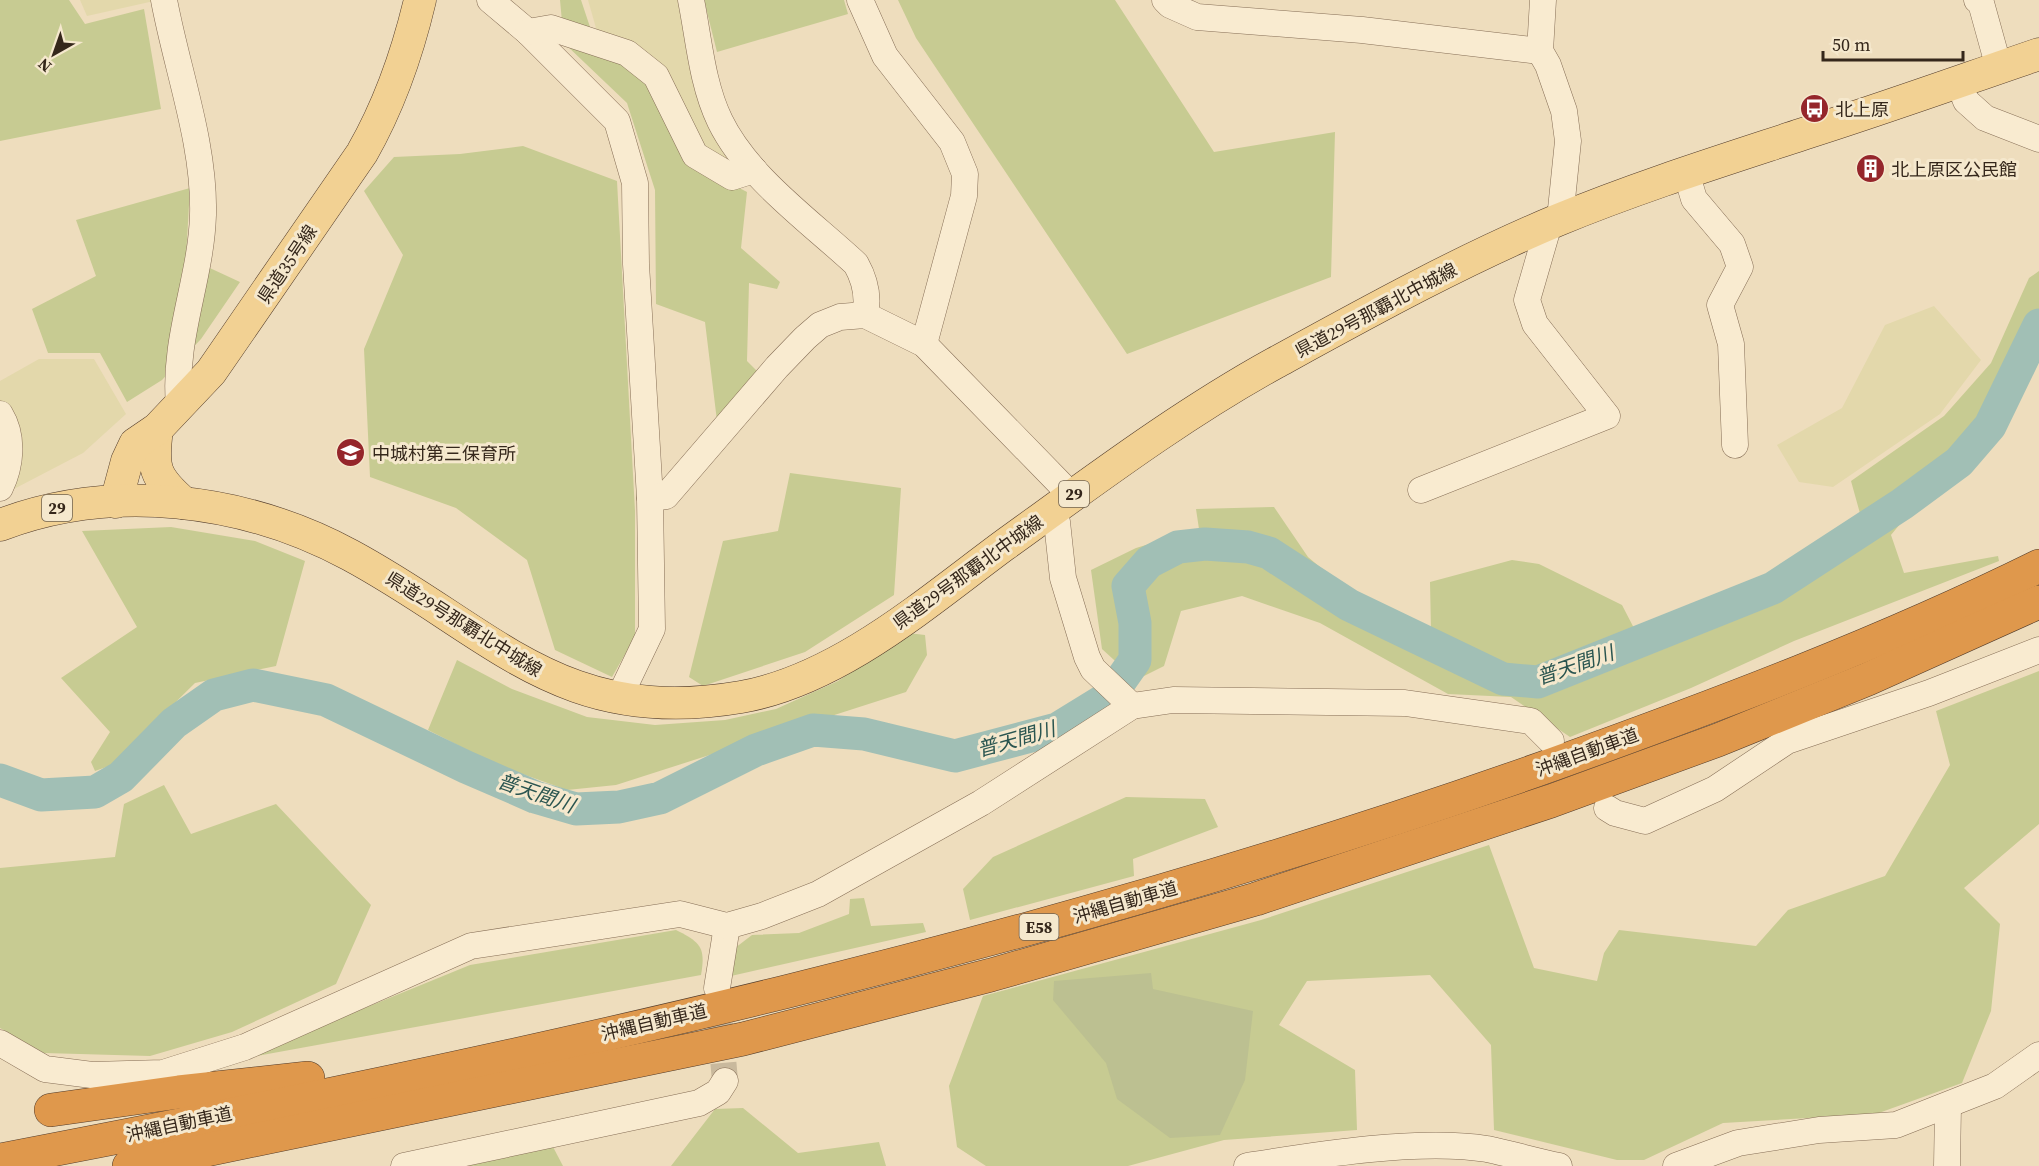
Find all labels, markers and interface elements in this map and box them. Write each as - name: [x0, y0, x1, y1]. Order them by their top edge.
- north arrow: [24, 24, 84, 84]
- scale bar: [1823, 24, 1962, 62]
- text: 50 m: [1832, 32, 1870, 57]
- text: N: [33, 53, 56, 78]
- bus stop icon: 北上原: [1798, 93, 1830, 125]
- place label: 北上原: [1835, 97, 1889, 122]
- building icon: 北上原区公民館: [1854, 153, 1886, 185]
- place label: 北上原区公民館: [1891, 157, 2017, 182]
- street label: 県道35号線: [251, 220, 323, 308]
- street label: 県道29号那覇北中城線: [1291, 257, 1461, 363]
- school or university icon: 中城村第三保育所: [335, 437, 367, 469]
- place label: 中城村第三保育所: [372, 441, 516, 466]
- road number: 29: [1059, 481, 1089, 507]
- road number: 29: [42, 495, 72, 521]
- street label: 県道29号那覇北中城線: [888, 509, 1048, 635]
- street label: 県道29号那覇北中城線: [381, 566, 547, 682]
- water label: 普天間川: [1533, 638, 1619, 691]
- water label: 普天間川: [974, 714, 1060, 763]
- street label: 沖縄自動車道: [1532, 722, 1642, 782]
- water label: 普天間川: [494, 767, 580, 820]
- street label: 沖縄自動車道: [1070, 875, 1180, 929]
- road number: E58: [1020, 914, 1058, 940]
- street label: 沖縄自動車道: [599, 998, 709, 1046]
- street label: 沖縄自動車道: [124, 1101, 234, 1147]

